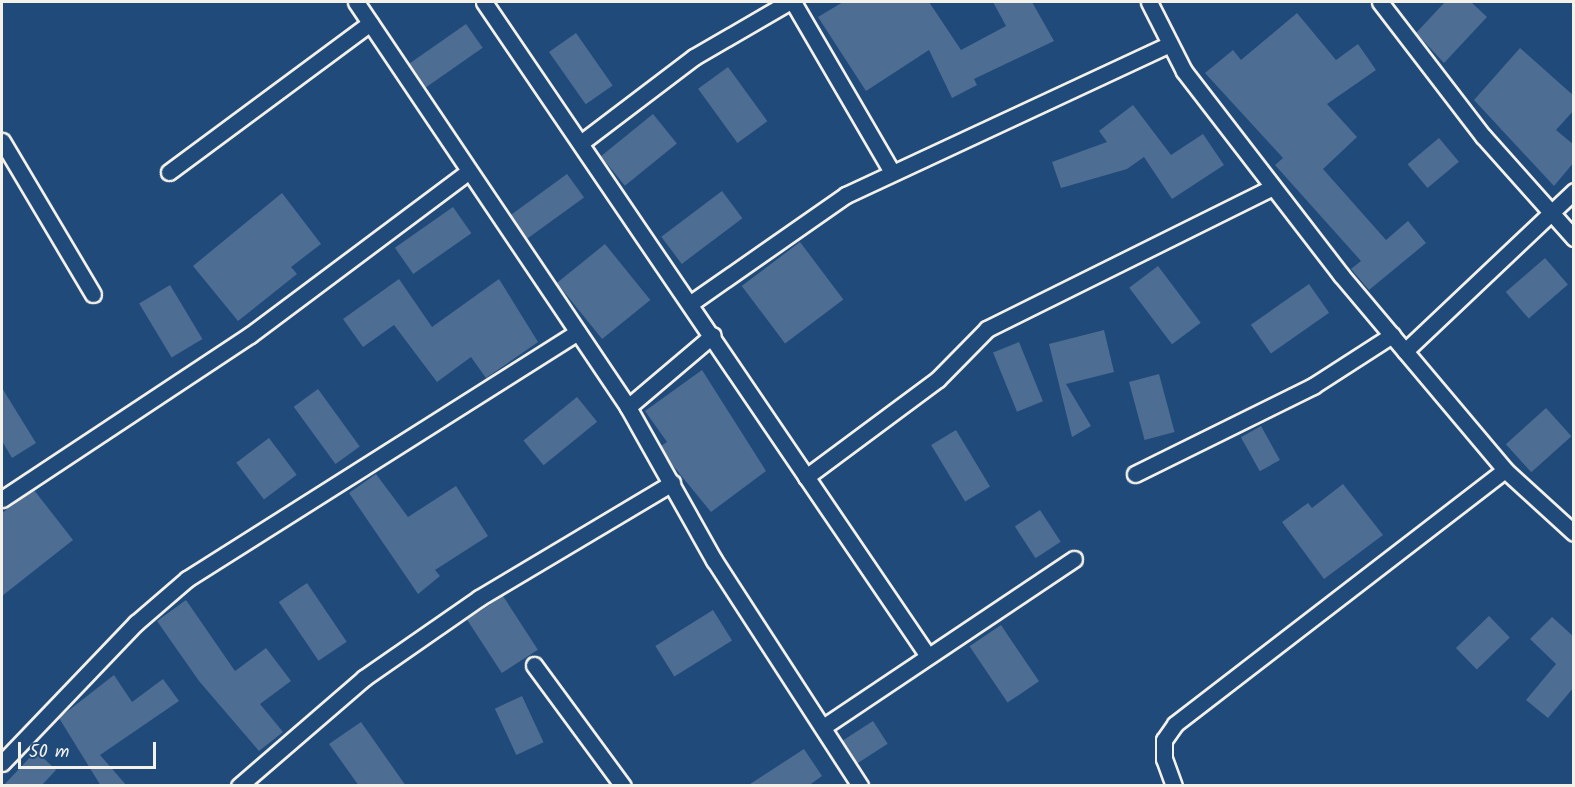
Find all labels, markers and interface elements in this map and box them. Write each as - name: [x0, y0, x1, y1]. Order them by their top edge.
- scale bar: [21, 730, 159, 768]
- text: 50 m: [29, 738, 69, 767]

